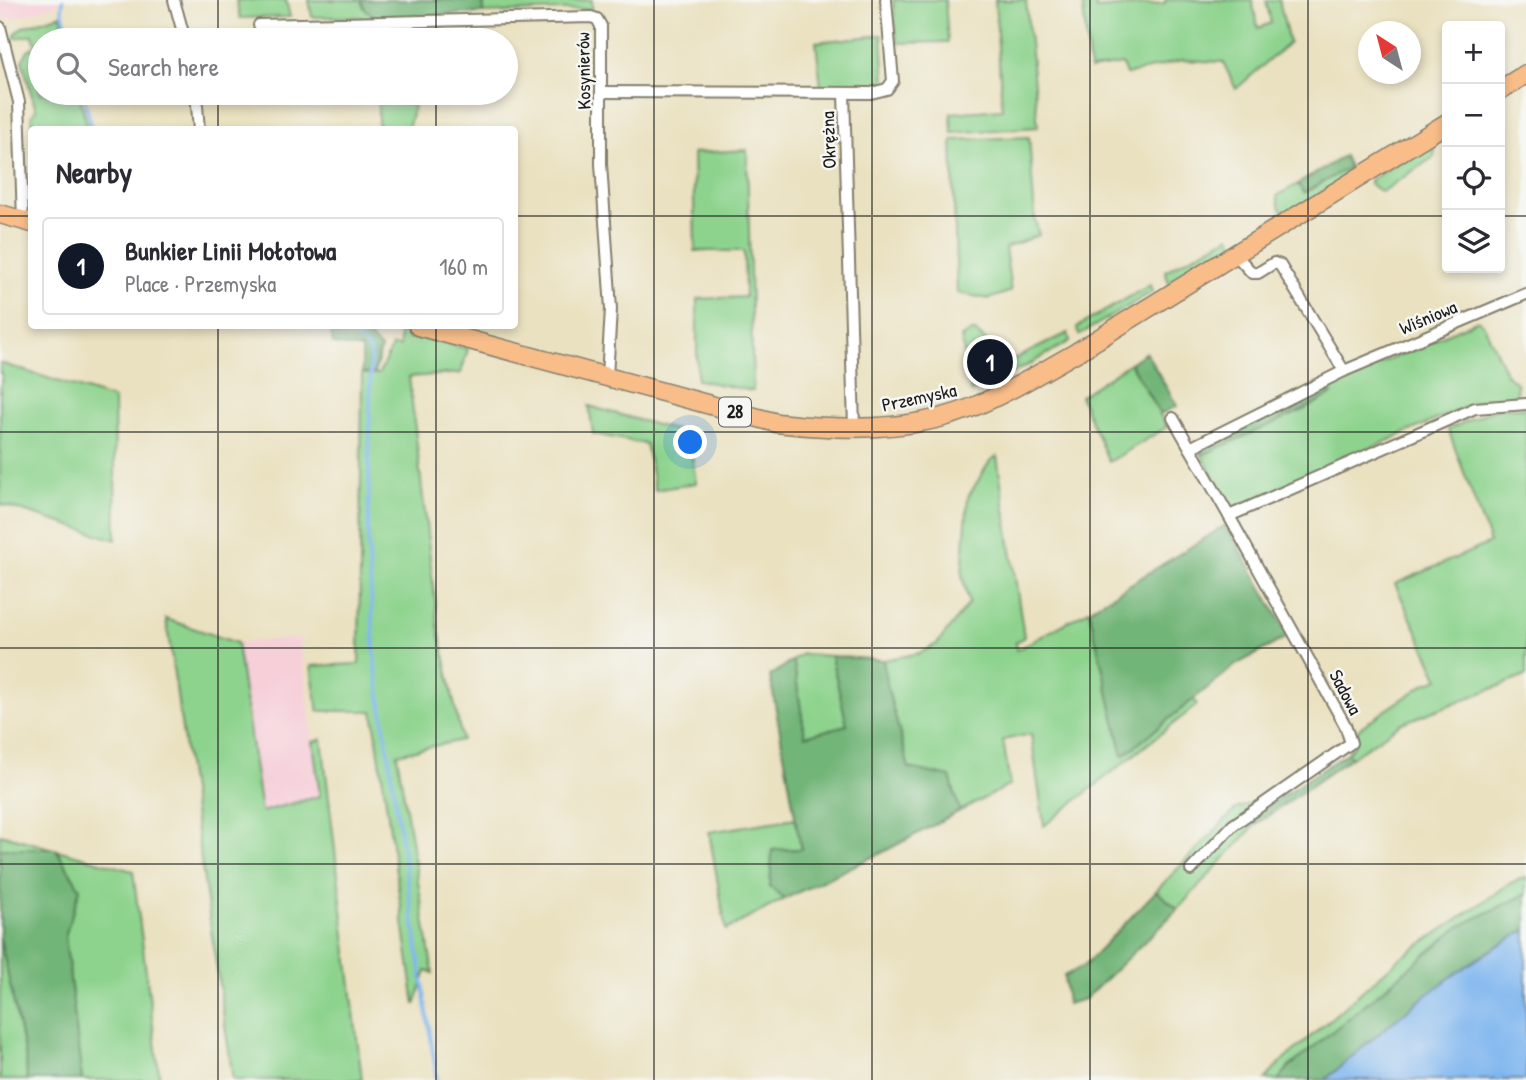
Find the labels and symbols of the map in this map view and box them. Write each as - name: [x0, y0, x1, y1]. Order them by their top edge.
- north arrow: [1358, 21, 1421, 84]
- street label: Kosynierów: [569, 32, 597, 110]
- street label: Okrężna: [814, 110, 842, 169]
- street label: Wiśniowa: [1395, 293, 1461, 341]
- pin: 1: [967, 336, 1013, 388]
- street label: Przemyska: [879, 376, 959, 418]
- road number: 28: [719, 398, 751, 426]
- your location: [673, 425, 707, 459]
- street label: Sadowa: [1323, 665, 1369, 720]

